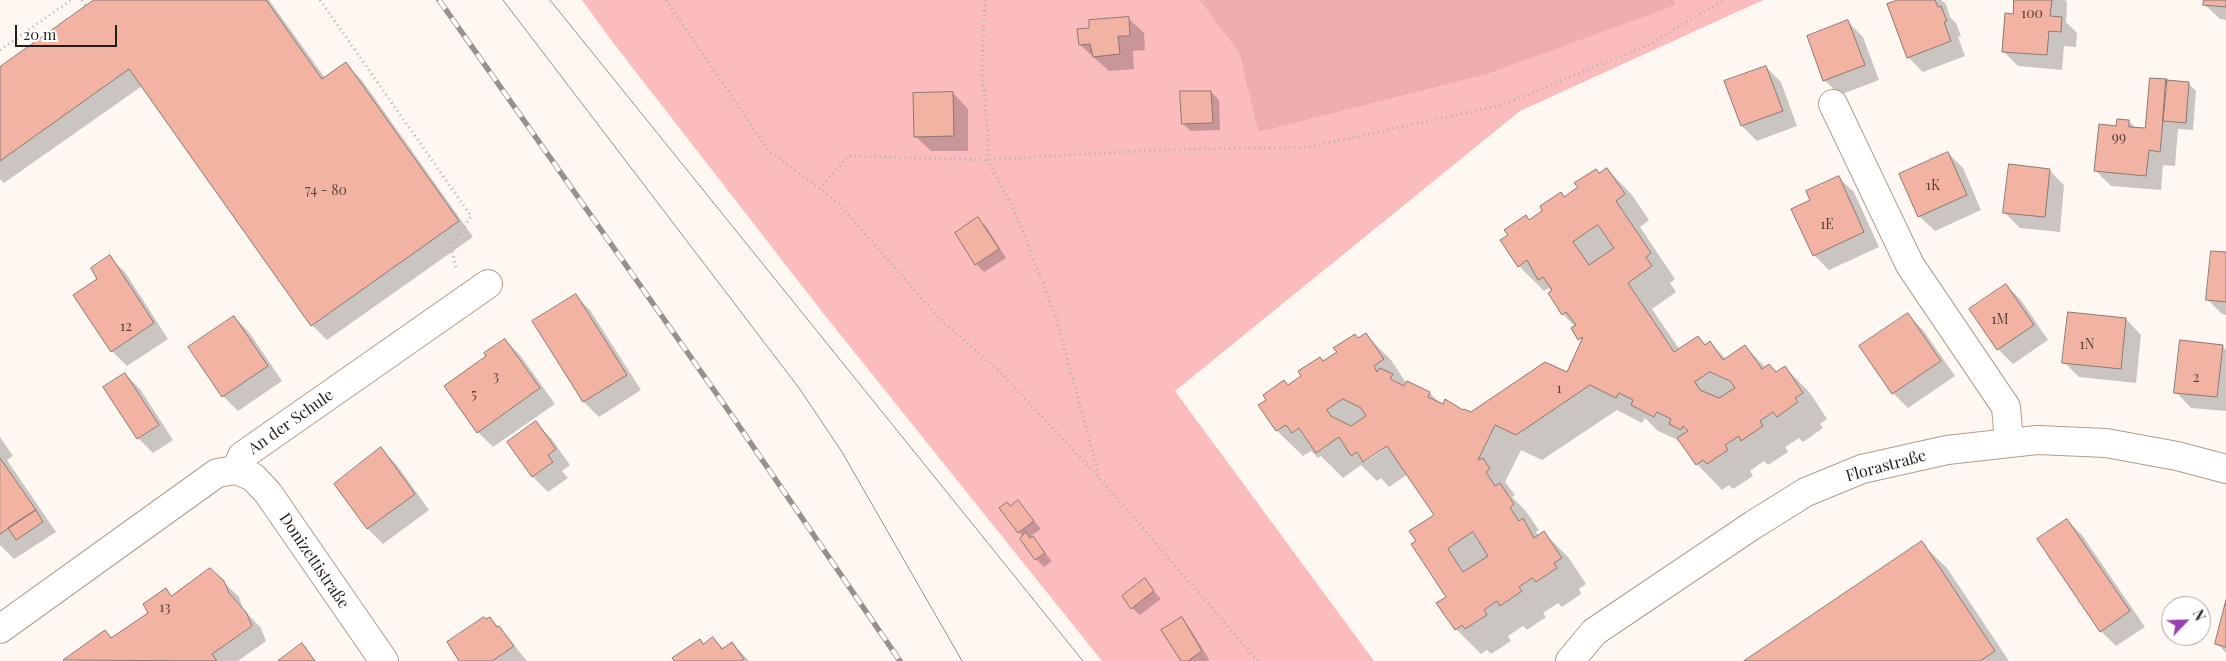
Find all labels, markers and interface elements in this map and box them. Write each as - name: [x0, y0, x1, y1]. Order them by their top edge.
- house number: 100: [2021, 6, 2043, 22]
- scale bar: [18, 15, 120, 47]
- text: 20 m: [23, 24, 56, 44]
- house number: 99: [2112, 130, 2126, 146]
- house number: 1K: [1926, 178, 1940, 194]
- house number: 74 - 80: [305, 183, 347, 199]
- house number: 1E: [1820, 217, 1834, 233]
- house number: 1M: [1991, 312, 2009, 328]
- house number: 12: [120, 319, 132, 335]
- house number: 1N: [2079, 337, 2095, 353]
- house number: 3: [493, 369, 499, 385]
- house number: 2: [2193, 370, 2199, 386]
- house number: 1: [1556, 381, 1562, 397]
- street label: An der Schule: [245, 386, 337, 458]
- house number: 5: [471, 387, 477, 403]
- street label: Florastraße: [1844, 446, 1928, 486]
- street label: Donizettistraße: [275, 510, 353, 612]
- north arrow: [2161, 596, 2211, 646]
- house number: 13: [159, 600, 171, 616]
- text: N: [2189, 607, 2210, 624]

